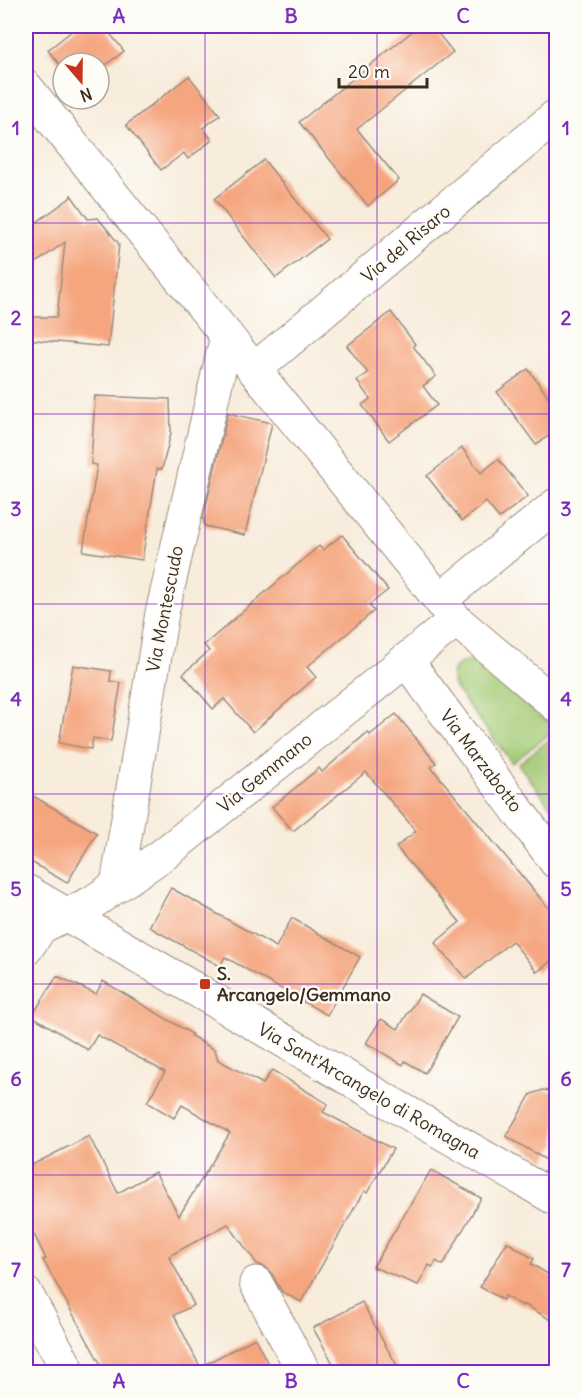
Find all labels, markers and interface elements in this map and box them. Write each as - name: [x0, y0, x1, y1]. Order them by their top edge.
- text: A: [113, 3, 126, 28]
- text: B: [284, 3, 298, 28]
- text: C: [456, 3, 470, 28]
- north arrow: [51, 51, 111, 111]
- scale bar: [339, 51, 428, 89]
- text: 20 m: [348, 60, 390, 83]
- text: N: [78, 84, 95, 106]
- text: 1: [12, 115, 20, 140]
- text: 1: [562, 115, 570, 140]
- street label: Via del Risaro: [356, 200, 455, 288]
- text: 2: [11, 305, 22, 330]
- text: 2: [561, 305, 572, 330]
- text: 3: [10, 496, 22, 521]
- text: 3: [560, 496, 572, 521]
- street label: Via Montescudo: [141, 544, 188, 674]
- text: 4: [10, 686, 22, 711]
- text: 4: [560, 686, 572, 711]
- street label: Via Marzabotto: [435, 705, 528, 817]
- street label: Via Gemmano: [213, 728, 317, 818]
- text: 5: [10, 876, 22, 901]
- text: 5: [560, 876, 572, 901]
- place label: S. Arcangelo/Gemmano: [217, 962, 391, 1006]
- marker: S. Arcangelo/Gemmano: [198, 977, 212, 991]
- street label: Via Sant'Arcangelo di Romagna: [254, 1017, 485, 1164]
- text: 6: [10, 1066, 22, 1091]
- text: 6: [560, 1066, 572, 1091]
- text: 7: [11, 1257, 21, 1282]
- text: 7: [561, 1257, 571, 1282]
- text: A: [113, 1368, 126, 1393]
- text: B: [284, 1368, 298, 1393]
- text: C: [456, 1368, 470, 1393]

